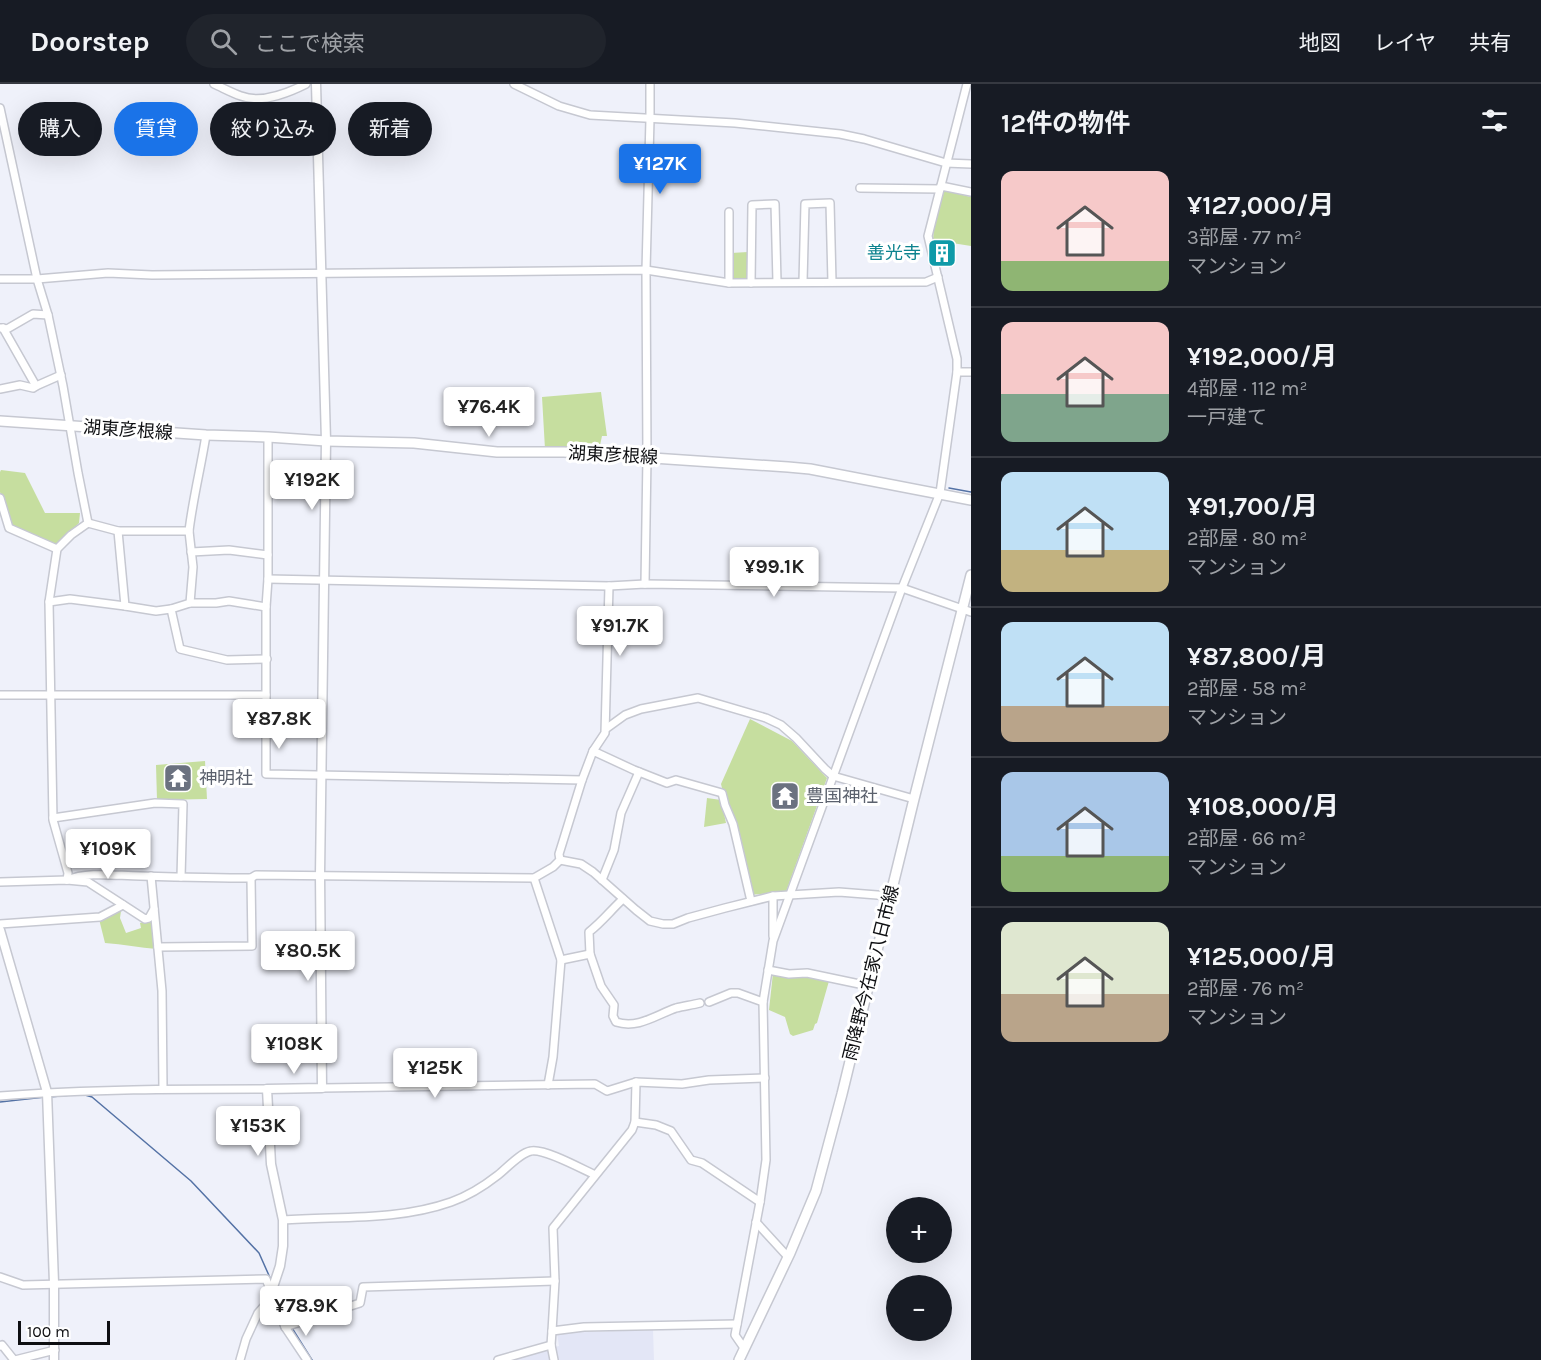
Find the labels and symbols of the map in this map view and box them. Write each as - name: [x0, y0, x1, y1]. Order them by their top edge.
- pin: ¥127K: [618, 144, 702, 195]
- building icon: 善光寺: [926, 237, 958, 269]
- place label: 善光寺: [867, 242, 921, 264]
- pin: ¥76.4K: [440, 387, 538, 438]
- street label: 湖東彦根線: [82, 416, 174, 444]
- street label: 湖東彦根線: [567, 442, 659, 468]
- pin: ¥192K: [270, 460, 354, 511]
- pin: ¥99.1K: [725, 547, 823, 598]
- pin: ¥91.7K: [571, 606, 669, 657]
- pin: ¥87.8K: [230, 699, 328, 750]
- temple icon: 神明社: [162, 762, 194, 794]
- place label: 神明社: [199, 767, 253, 789]
- temple icon: 豊国神社: [769, 780, 801, 812]
- place label: 豊国神社: [806, 785, 878, 807]
- pin: ¥109K: [66, 829, 150, 880]
- street label: 雨降野今在家八日市線: [839, 883, 903, 1063]
- pin: ¥80.5K: [259, 931, 357, 982]
- pin: ¥108K: [252, 1024, 336, 1075]
- pin: ¥125K: [393, 1048, 477, 1099]
- pin: ¥153K: [216, 1106, 300, 1157]
- pin: ¥78.9K: [257, 1286, 355, 1337]
- scale bar: [18, 1318, 110, 1346]

